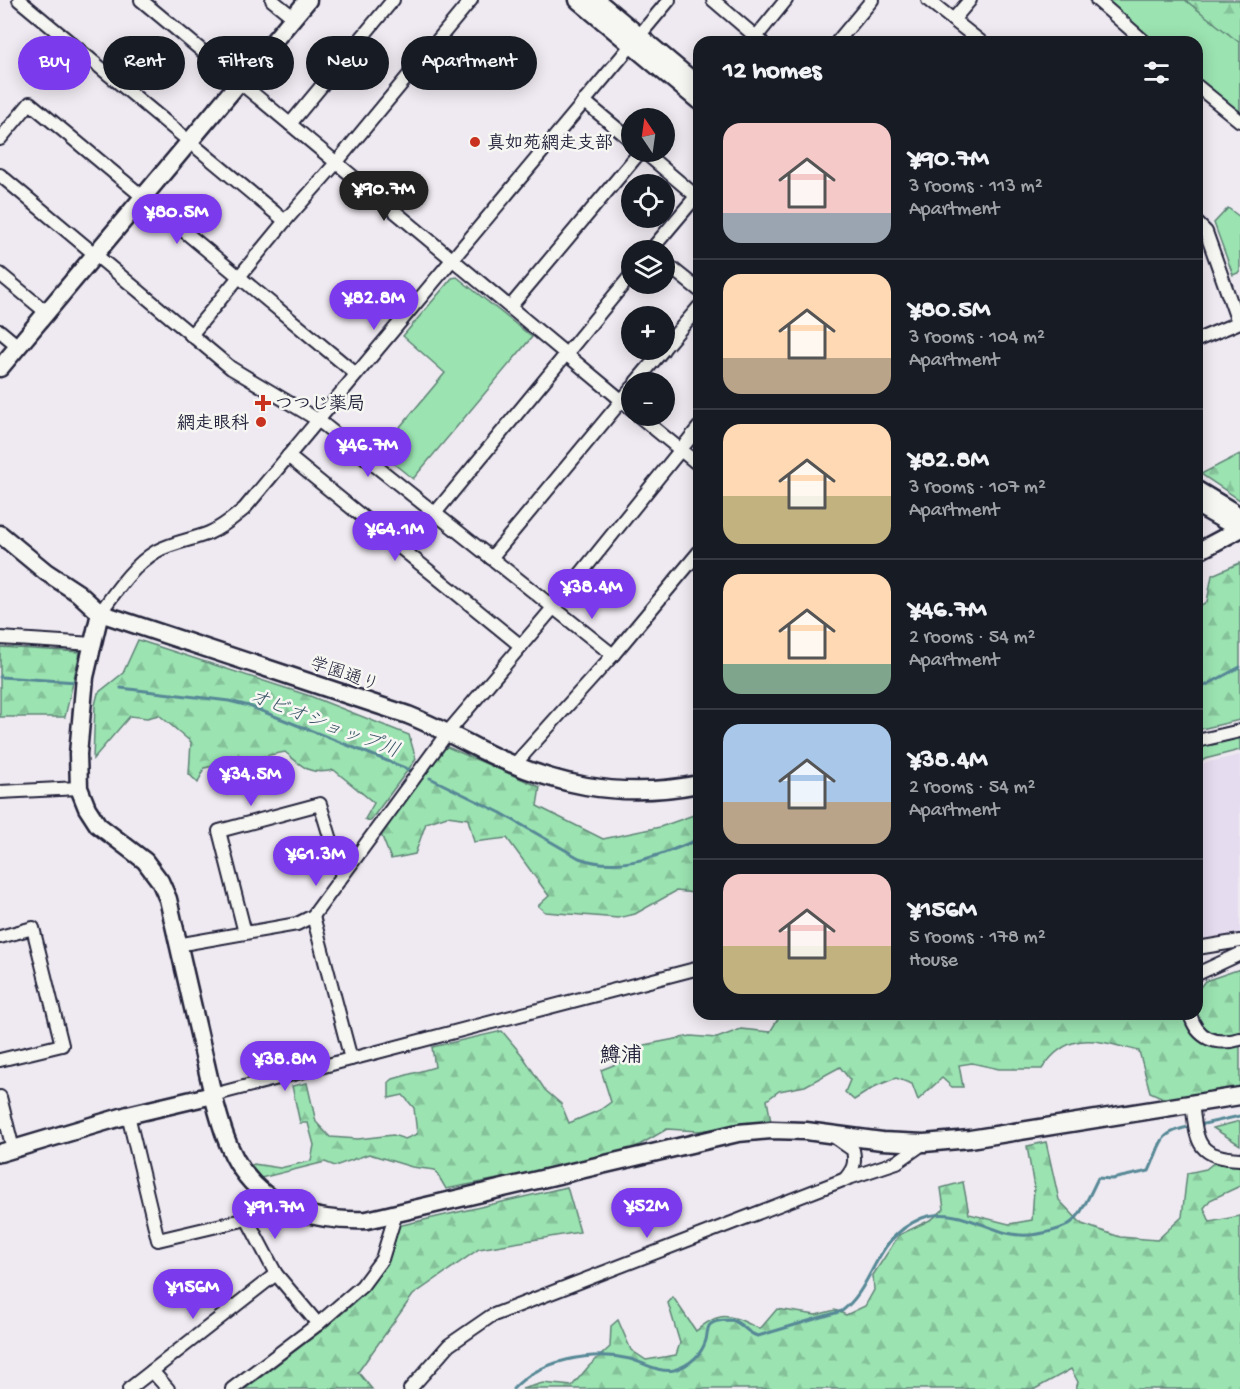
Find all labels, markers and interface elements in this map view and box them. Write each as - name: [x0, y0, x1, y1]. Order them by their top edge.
- chip: Buy: [18, 36, 91, 90]
- chip: Rent: [103, 36, 185, 90]
- chip: Filters: [197, 36, 294, 90]
- chip: New: [306, 36, 389, 90]
- chip: Apartment: [401, 36, 537, 90]
- icon: filters: [1140, 56, 1173, 89]
- text: 12 homes: [723, 57, 821, 88]
- north arrow: [621, 108, 675, 162]
- map controls: [621, 108, 675, 426]
- place label: 真如苑網走支部: [487, 132, 613, 155]
- marker: 真如苑網走支部: [468, 135, 482, 149]
- text: ¥90.7M: [909, 145, 989, 176]
- icon: home: [771, 147, 843, 219]
- pin: ¥90.7M: [335, 171, 433, 222]
- button: locate: [621, 174, 675, 228]
- text: 3 rooms · 113 m²: [909, 176, 1043, 199]
- text: ¥90.7M: [353, 179, 415, 202]
- pin: ¥80.5M: [128, 194, 226, 245]
- text: Apartment: [909, 199, 999, 222]
- text: ¥80.5M: [146, 202, 208, 225]
- button: layers: [621, 240, 675, 294]
- pin: ¥82.8M: [325, 280, 423, 331]
- text: ¥82.8M: [343, 288, 405, 311]
- text: ¥80.5M: [909, 296, 990, 327]
- icon: home: [771, 298, 843, 370]
- button: +: [621, 306, 675, 360]
- text: 3 rooms · 104 m²: [909, 327, 1045, 350]
- text: Apartment: [909, 350, 999, 373]
- button: −: [621, 372, 675, 426]
- place label: つつじ薬局: [275, 394, 365, 416]
- marker: つつじ薬局: [256, 396, 270, 410]
- place label: 網走眼科: [177, 413, 249, 435]
- marker: 網走眼科: [254, 415, 268, 429]
- pin: ¥46.7M: [319, 427, 417, 478]
- text: ¥46.7M: [338, 435, 398, 458]
- text: ¥82.8M: [909, 446, 989, 477]
- icon: home: [771, 448, 843, 520]
- text: 3 rooms · 107 m²: [909, 477, 1046, 500]
- text: Apartment: [909, 500, 999, 523]
- pin: ¥64.1M: [346, 511, 444, 562]
- text: ¥64.1M: [366, 519, 424, 542]
- pin: ¥38.4M: [543, 569, 641, 620]
- text: ¥38.4M: [562, 577, 622, 600]
- text: ¥46.7M: [909, 596, 986, 627]
- icon: home: [771, 598, 843, 670]
- text: 2 rooms · 54 m²: [909, 627, 1036, 650]
- text: Apartment: [909, 650, 999, 673]
- street label: 学園通り: [307, 654, 382, 697]
- water label: オビオショップ川: [245, 685, 403, 765]
- text: ¥38.4M: [909, 746, 987, 777]
- icon: home: [771, 748, 843, 820]
- pin: ¥34.5M: [202, 756, 300, 807]
- text: ¥34.5M: [221, 764, 281, 787]
- text: 2 rooms · 54 m²: [909, 777, 1036, 800]
- text: Apartment: [909, 800, 999, 823]
- pin: ¥61.3M: [267, 836, 365, 887]
- text: ¥61.3M: [287, 844, 345, 867]
- text: ¥156M: [909, 896, 976, 927]
- icon: home: [771, 898, 843, 970]
- text: 5 rooms · 178 m²: [909, 927, 1046, 950]
- text: House: [909, 950, 958, 973]
- pin: ¥38.8M: [236, 1041, 334, 1092]
- district label: 鱒浦: [600, 1043, 642, 1070]
- text: ¥38.8M: [254, 1049, 316, 1072]
- pin: ¥52M: [611, 1188, 683, 1239]
- pin: ¥91.7M: [226, 1189, 324, 1240]
- text: ¥52M: [625, 1196, 669, 1219]
- text: ¥91.7M: [246, 1197, 304, 1220]
- pin: ¥156M: [151, 1269, 235, 1320]
- text: ¥156M: [167, 1277, 219, 1300]

